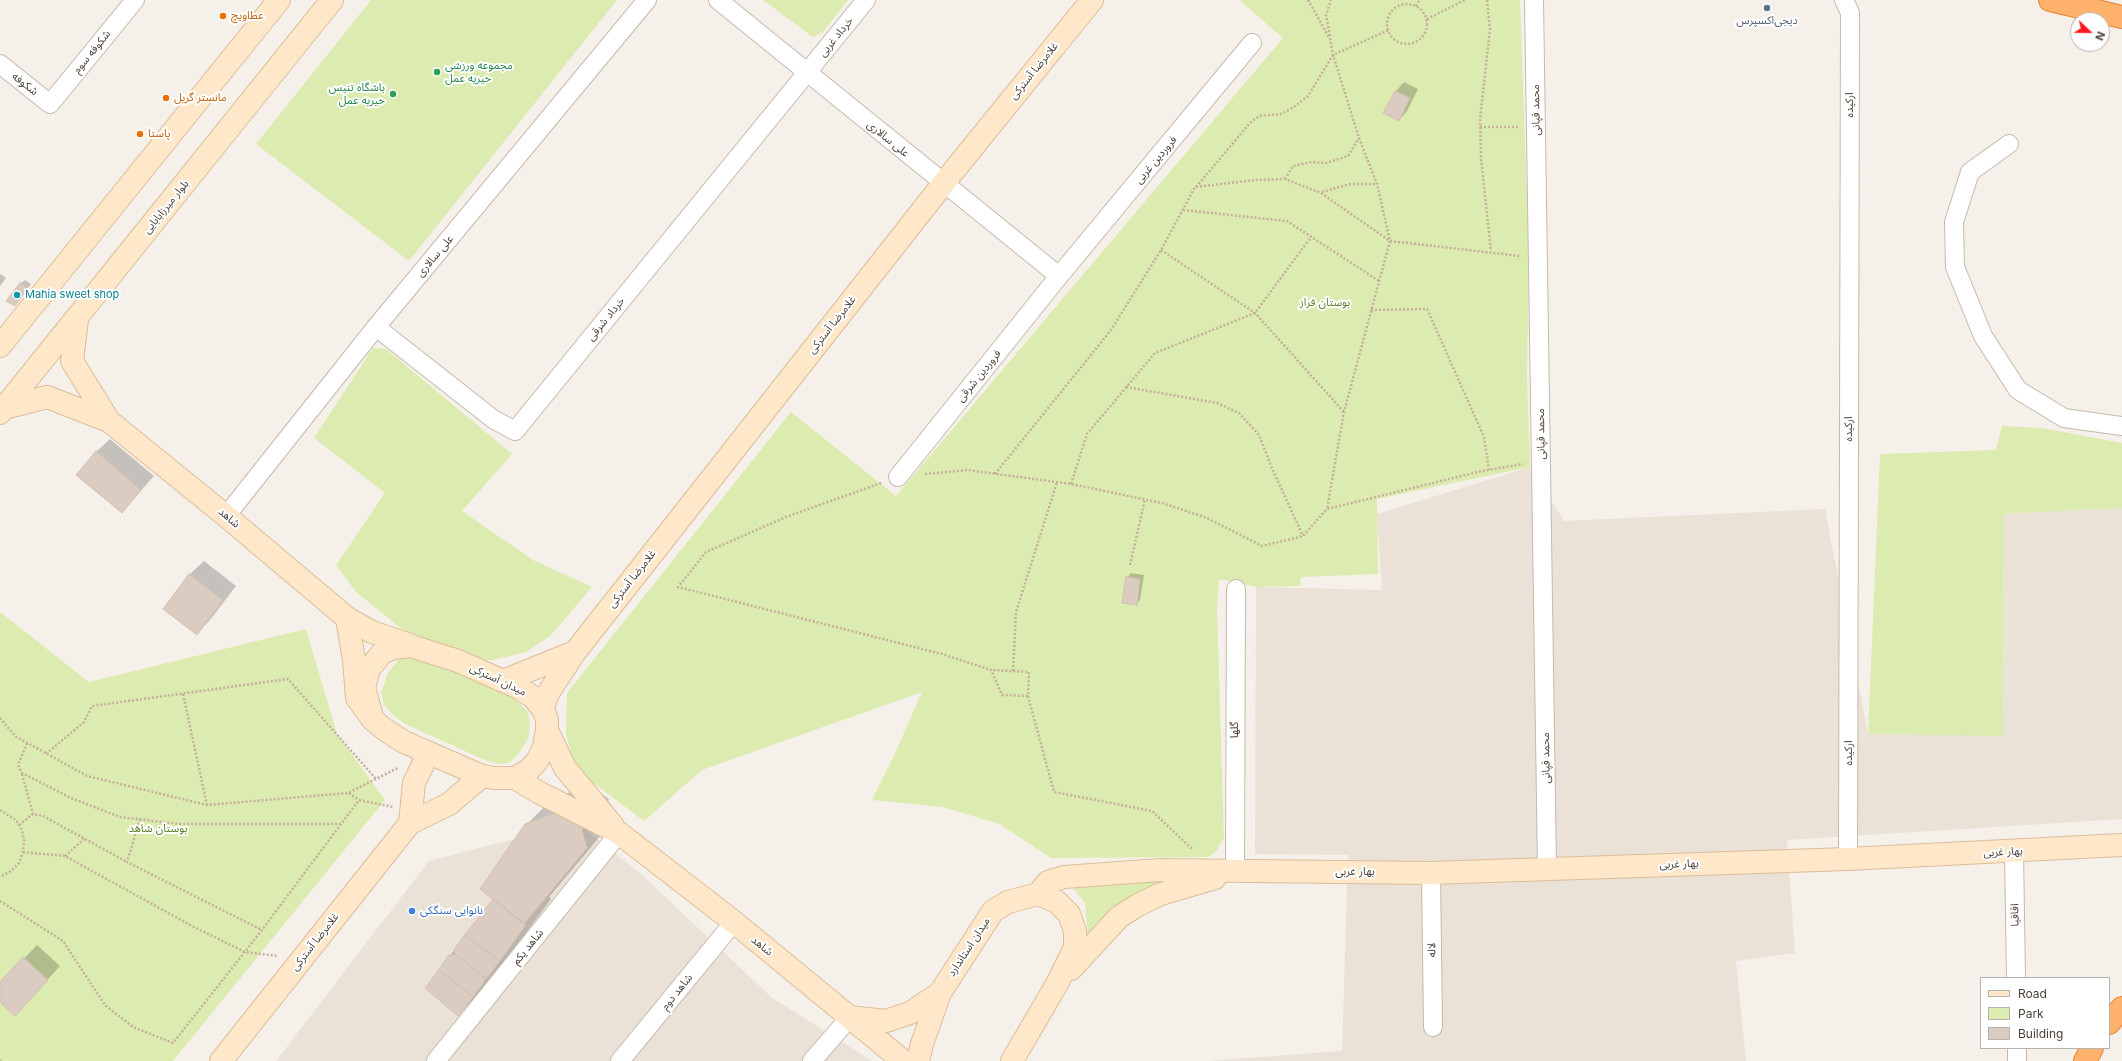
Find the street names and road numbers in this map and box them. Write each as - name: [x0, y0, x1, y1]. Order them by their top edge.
- street label: خرداد غربی: [816, 14, 856, 60]
- street label: شکوفه سوم: [71, 28, 113, 76]
- street label: غلامرضا آسترکی: [1007, 40, 1061, 102]
- street label: شکوفه: [9, 70, 41, 98]
- street label: محمد قپانی: [1529, 84, 1543, 136]
- street label: ارکیده: [1843, 92, 1857, 118]
- street label: علی سالاری: [864, 118, 912, 160]
- street label: فروردین غربی: [1132, 133, 1180, 187]
- street label: بلوار میرزابابایی: [140, 177, 192, 237]
- street label: علی سالاری: [414, 232, 456, 280]
- street label: غلامرضا آسترکی: [805, 293, 859, 357]
- street label: خرداد شرقی: [584, 294, 628, 344]
- street label: فروردین شرقی: [954, 347, 1004, 405]
- street label: محمد قپانی: [1534, 408, 1548, 460]
- street label: ارکیده: [1842, 416, 1856, 442]
- street label: شاهد: [216, 505, 242, 531]
- street label: غلامرضا آسترکی: [605, 547, 659, 611]
- street label: میدان آسترکی: [468, 661, 528, 699]
- street label: گلها: [1228, 722, 1242, 738]
- street label: محمد قپانی: [1539, 732, 1553, 784]
- street label: ارکیده: [1842, 740, 1856, 766]
- street label: بهار غربی: [1983, 844, 2023, 860]
- street label: بهار غربی: [1659, 857, 1699, 871]
- street label: بهار غربی: [1335, 865, 1375, 879]
- street label: اقاقیا: [2008, 903, 2022, 927]
- street label: غلامرضا آسترکی: [288, 910, 342, 974]
- street label: میدان استاندارد: [945, 915, 993, 979]
- street label: شاهد یکم: [510, 926, 546, 968]
- street label: شاهد: [749, 933, 775, 959]
- street label: لاله: [1425, 943, 1439, 957]
- street label: شاهد دوم: [658, 971, 696, 1013]

